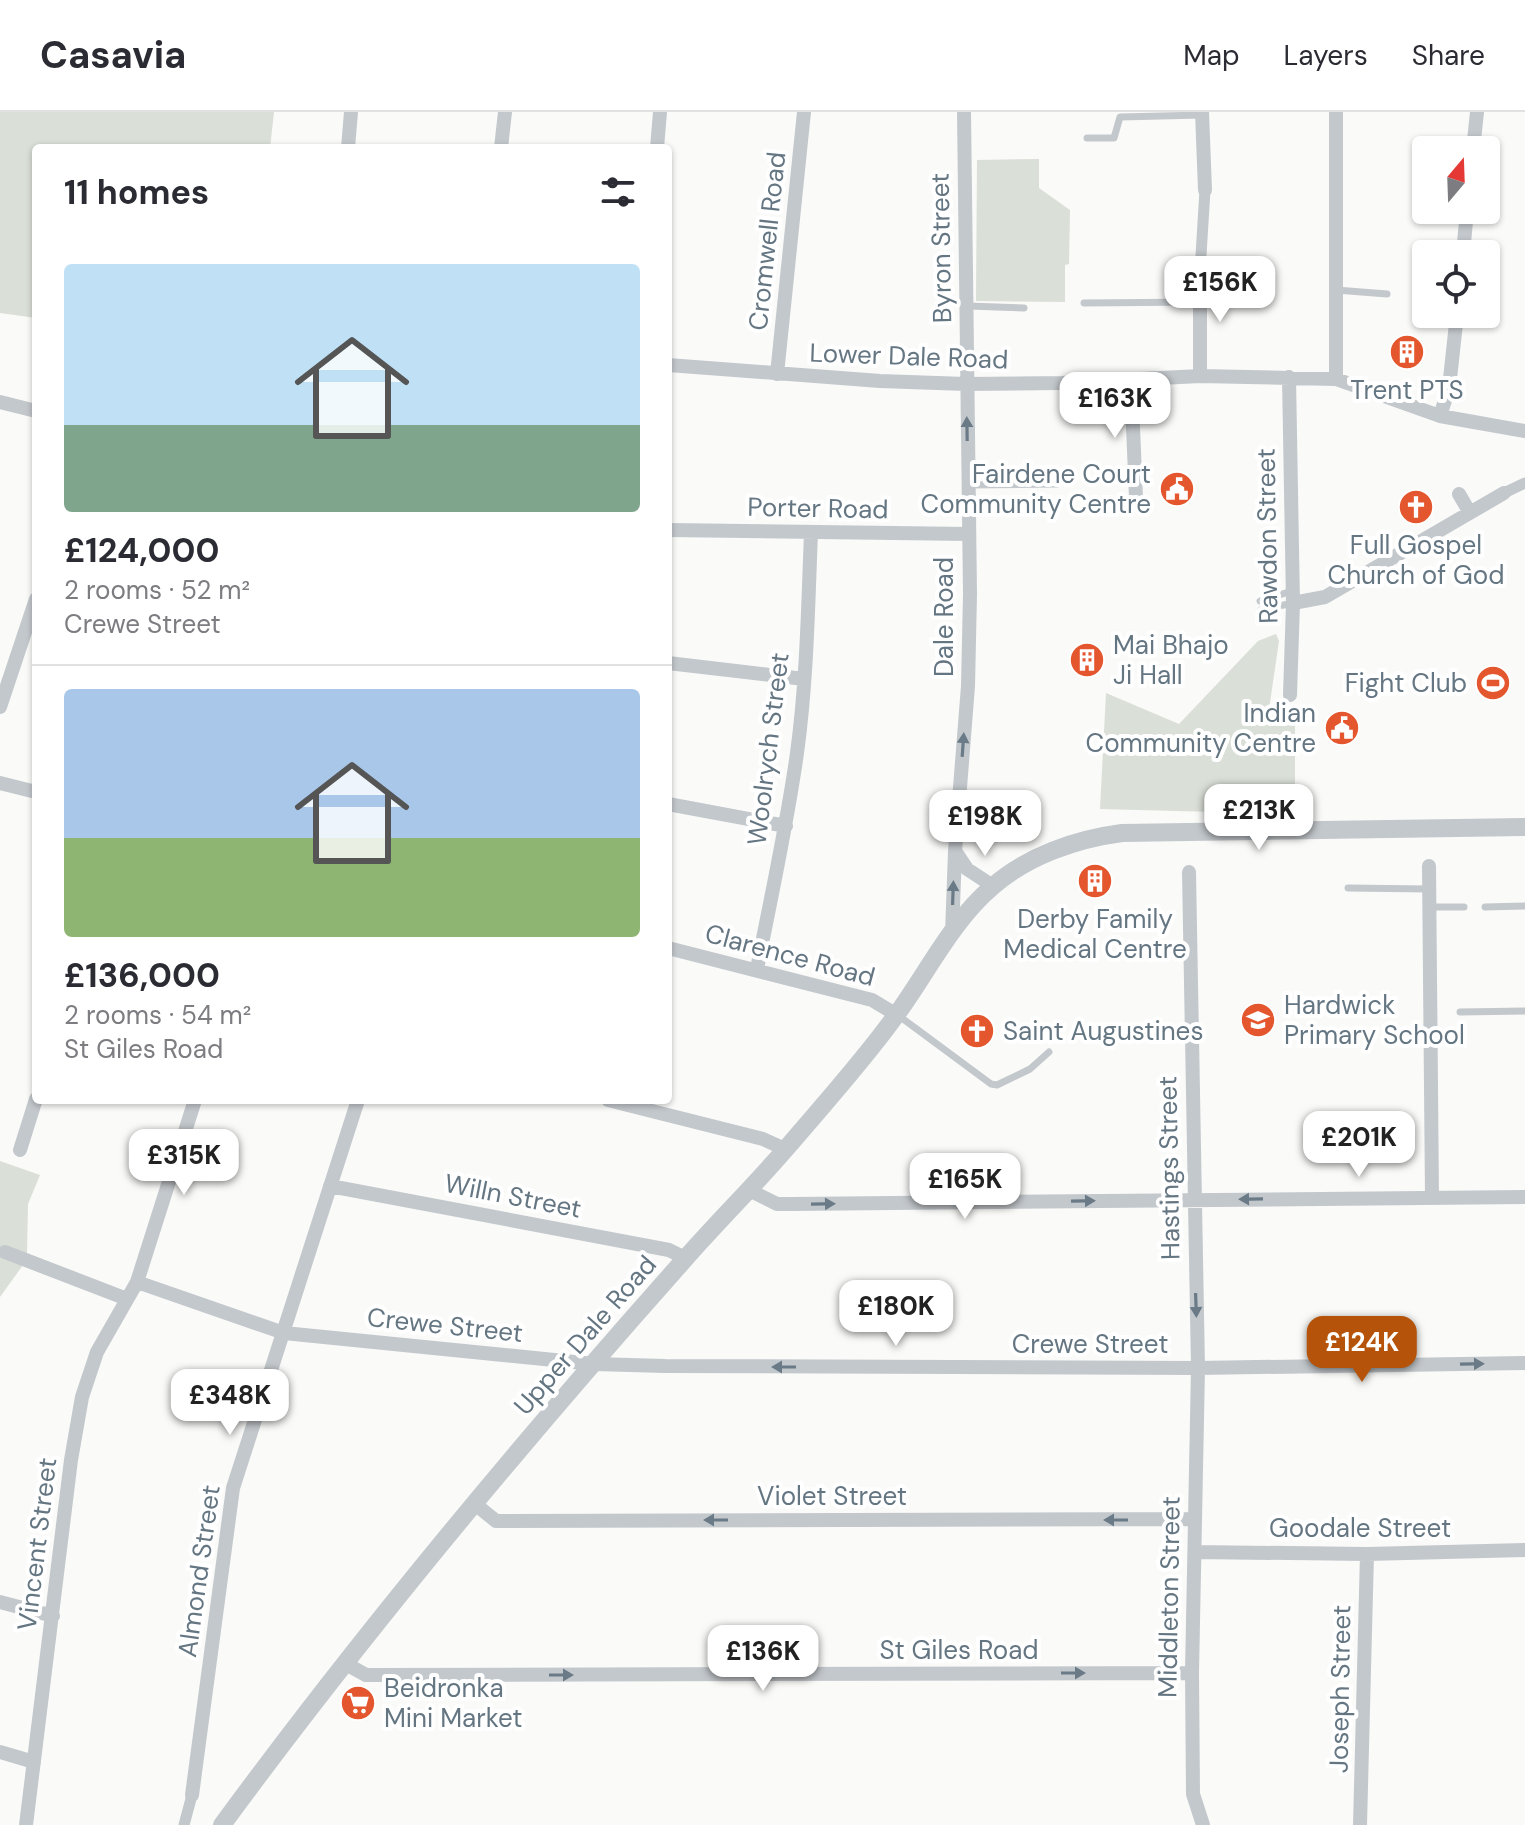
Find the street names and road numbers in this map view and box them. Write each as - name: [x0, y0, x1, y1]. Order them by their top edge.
- street label: Cromwell Road: [741, 150, 793, 332]
- street label: Byron Street: [923, 173, 959, 323]
- street label: Lower Dale Road: [809, 336, 1009, 376]
- street label: Rawdon Street: [1248, 448, 1286, 624]
- street label: Porter Road: [747, 490, 889, 526]
- street label: Dale Road: [927, 557, 961, 677]
- street label: Woolrych Street: [739, 651, 797, 847]
- street label: Clarence Road: [701, 916, 879, 994]
- street label: Hastings Street: [1150, 1076, 1188, 1260]
- street label: Willn Street: [442, 1166, 584, 1226]
- street label: Upper Dale Road: [506, 1248, 664, 1422]
- street label: Crewe Street: [365, 1300, 525, 1350]
- street label: Crewe Street: [1012, 1327, 1168, 1361]
- street label: Vincent Street: [10, 1456, 64, 1632]
- street label: Violet Street: [757, 1479, 907, 1513]
- street label: Almond Street: [170, 1483, 228, 1659]
- street label: Middleton Street: [1150, 1496, 1188, 1698]
- street label: Goodale Street: [1269, 1511, 1451, 1545]
- street label: Joseph Street: [1322, 1605, 1358, 1773]
- street label: St Giles Road: [879, 1633, 1039, 1667]

